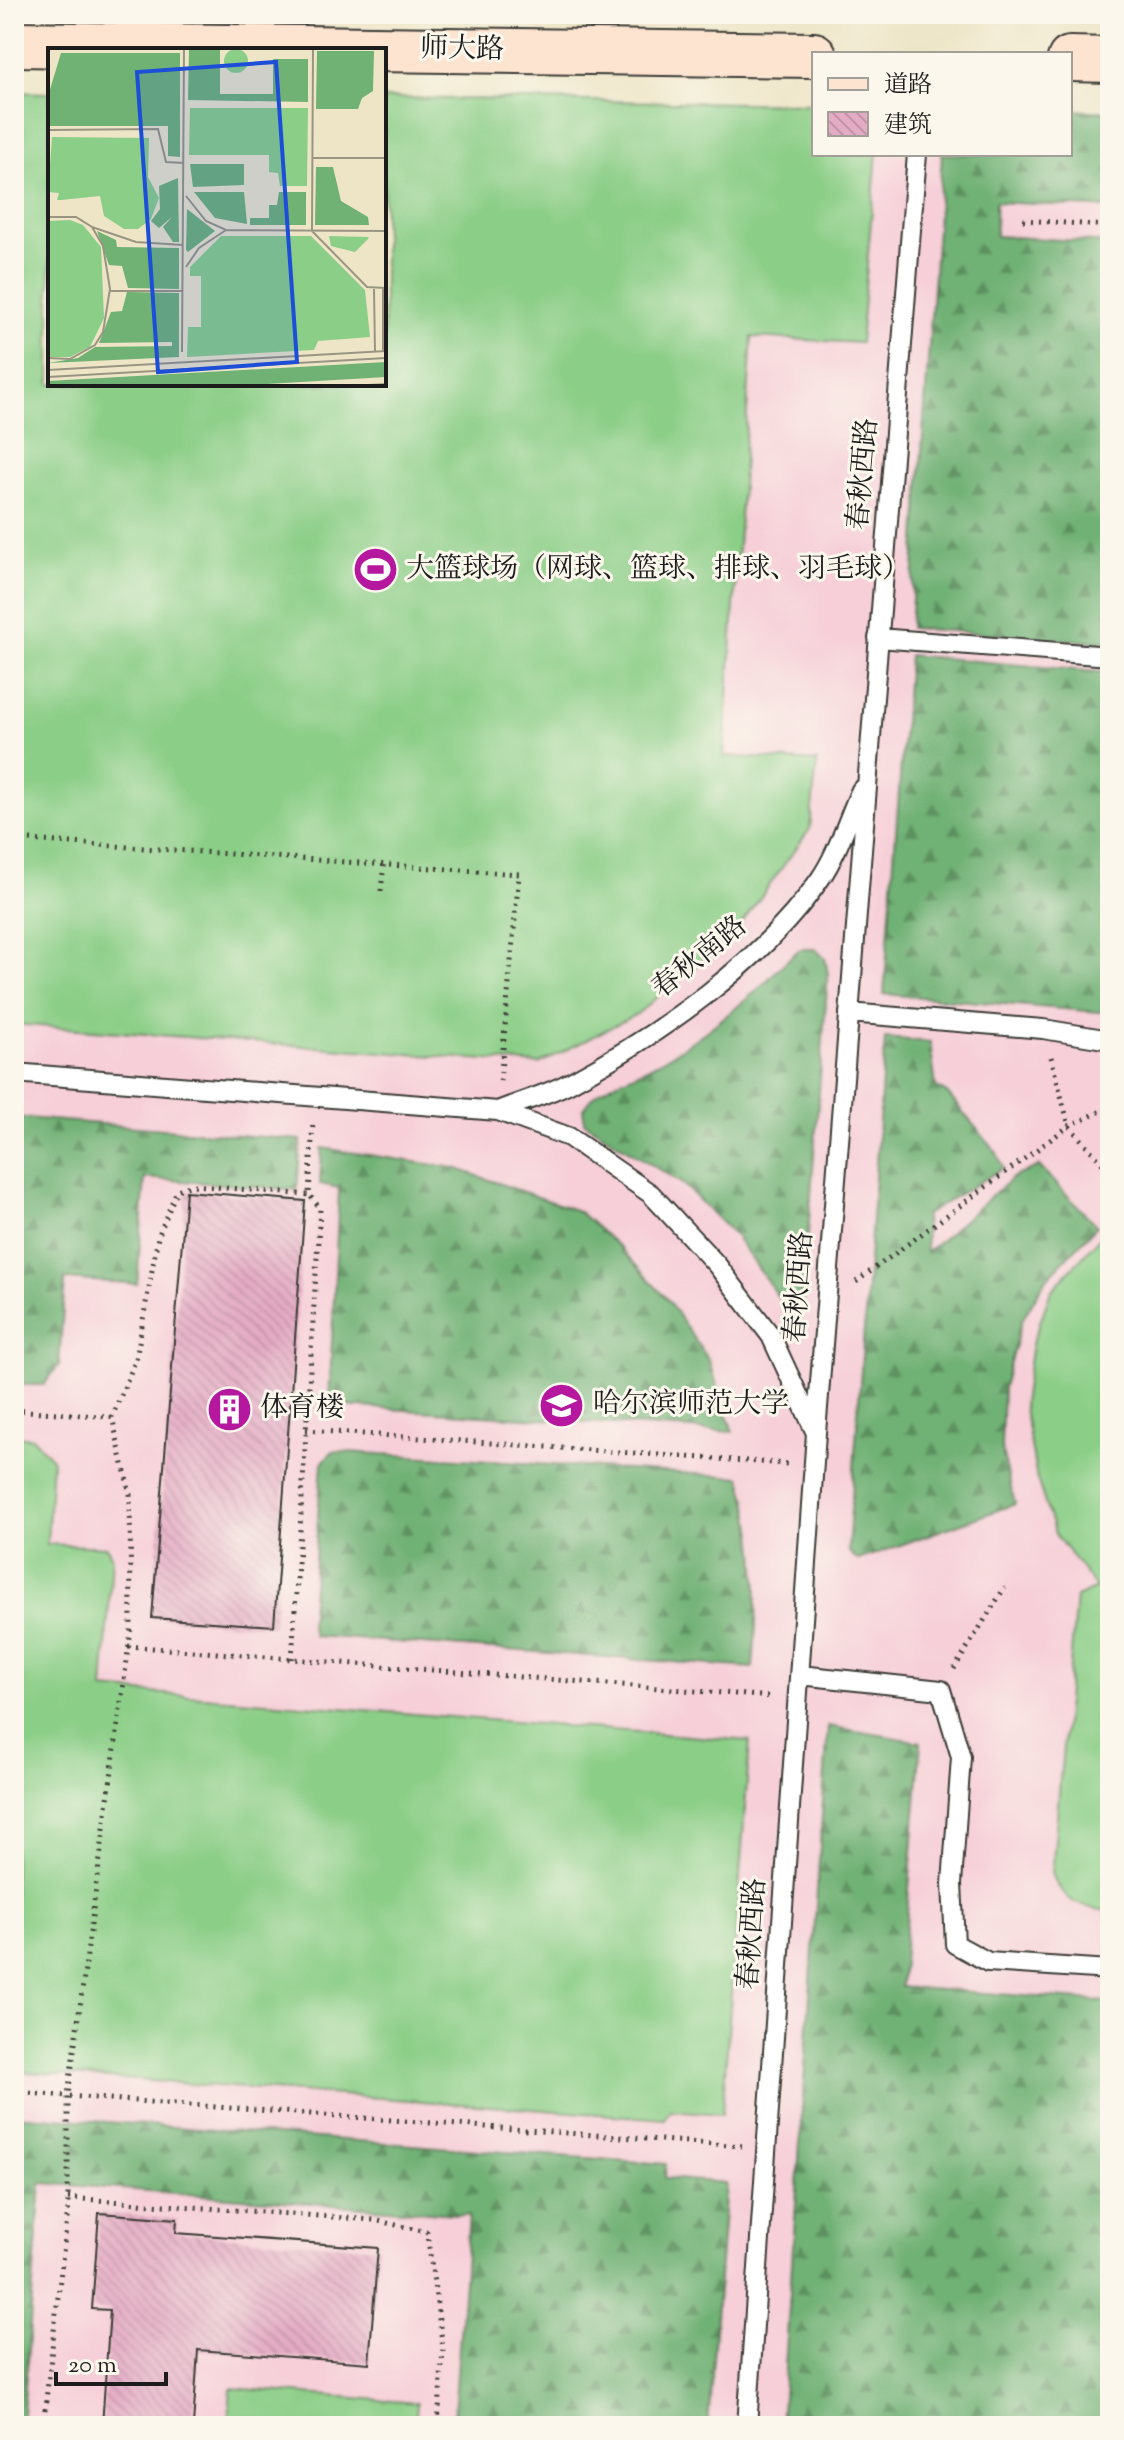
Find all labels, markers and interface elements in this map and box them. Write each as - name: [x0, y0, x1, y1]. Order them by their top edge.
- street label: 师大路: [420, 29, 504, 71]
- inset map: [48, 48, 386, 386]
- legend: [812, 52, 1072, 156]
- text: 道路: [884, 69, 932, 103]
- text: 建筑: [884, 109, 932, 143]
- street label: 春秋西路: [839, 416, 889, 532]
- sports icon: 大篮球场（网球、篮球、排球、羽毛球）: [351, 546, 399, 594]
- place label: 大篮球场（网球、篮球、排球、羽毛球）: [406, 550, 910, 590]
- street label: 春秋南路: [644, 907, 756, 1009]
- street label: 春秋西路: [776, 1230, 824, 1344]
- school or university icon: 哈尔滨师范大学: [538, 1381, 586, 1429]
- building icon: 体育楼: [205, 1385, 253, 1433]
- place label: 哈尔滨师范大学: [593, 1385, 789, 1425]
- place label: 体育楼: [260, 1389, 344, 1429]
- street label: 春秋西路: [729, 1877, 777, 1991]
- scale bar: [56, 2336, 166, 2386]
- text: 20 m: [68, 2349, 117, 2383]

